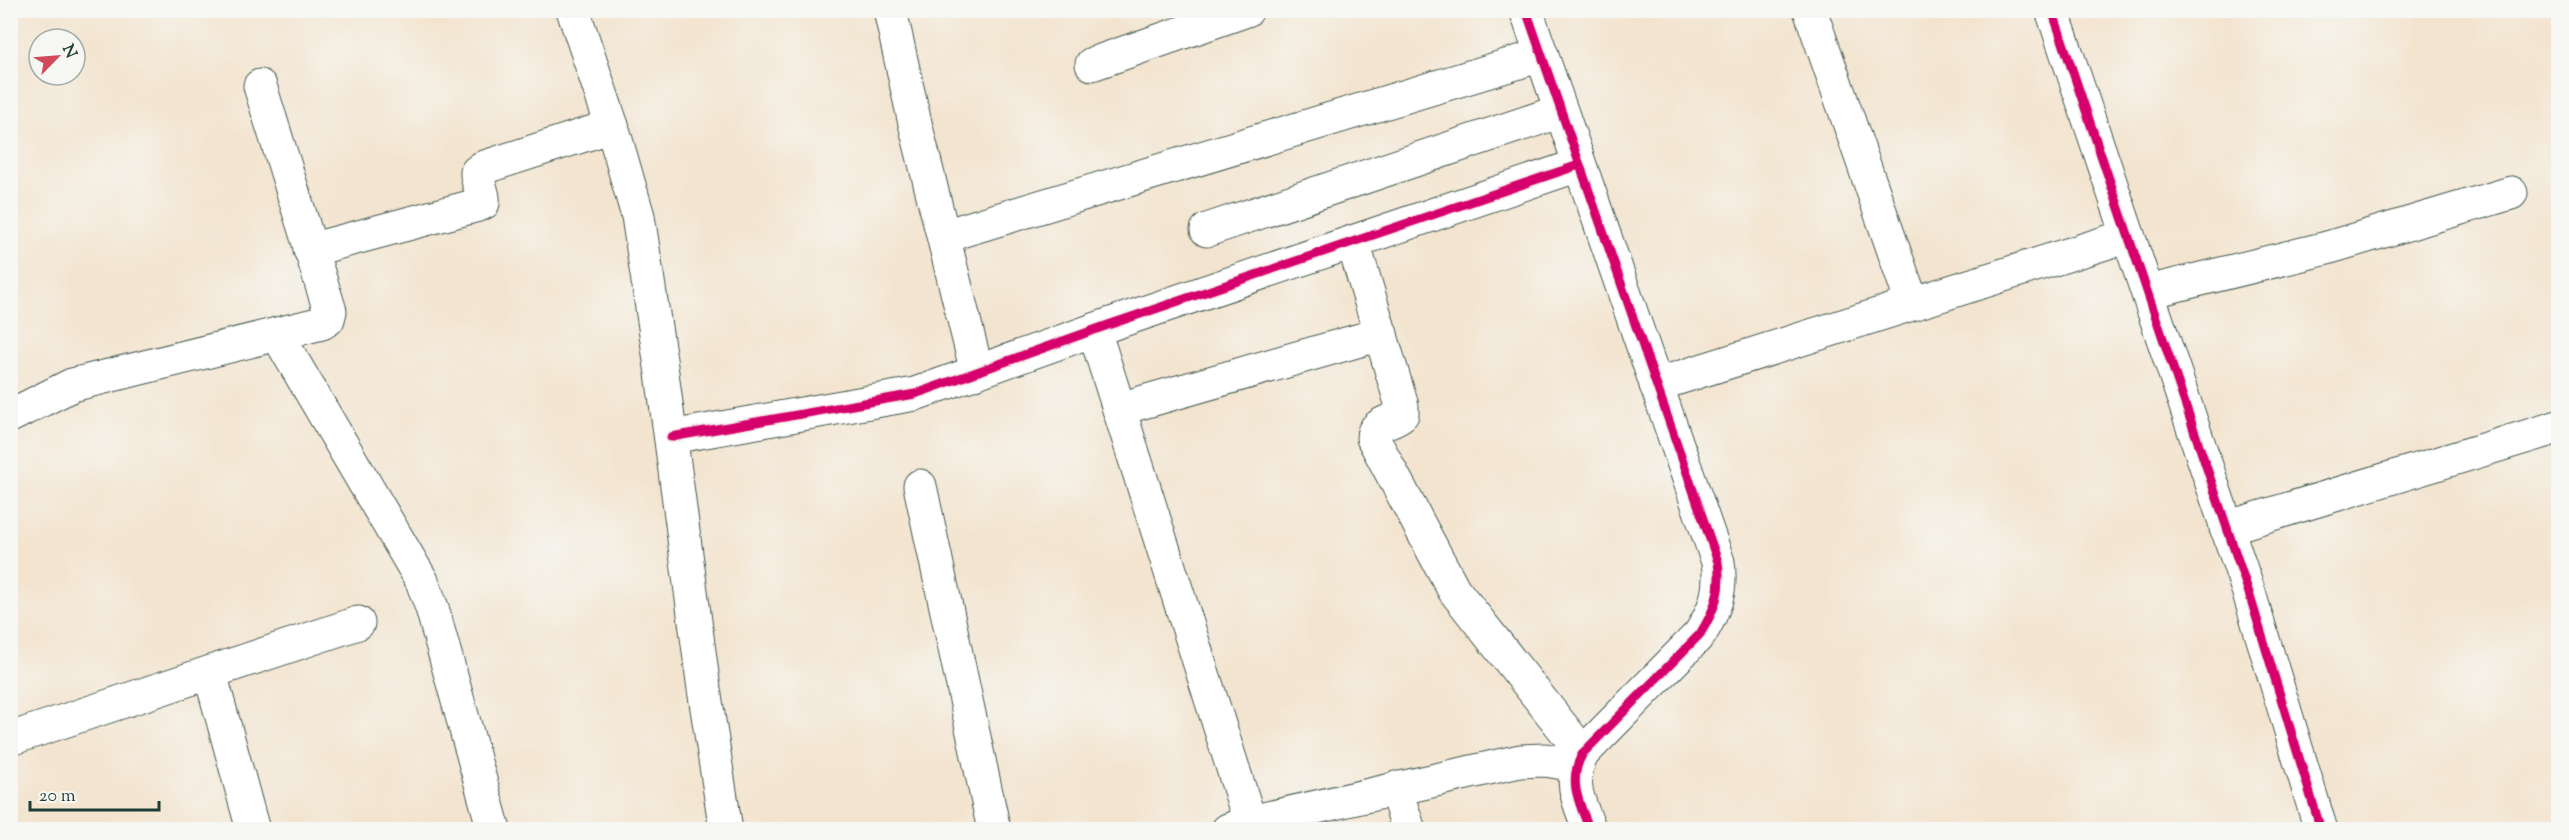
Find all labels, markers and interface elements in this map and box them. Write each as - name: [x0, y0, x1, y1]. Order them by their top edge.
- north arrow: [27, 27, 87, 87]
- text: N: [55, 41, 82, 63]
- scale bar: [30, 774, 159, 812]
- text: 20 m: [39, 784, 76, 810]

